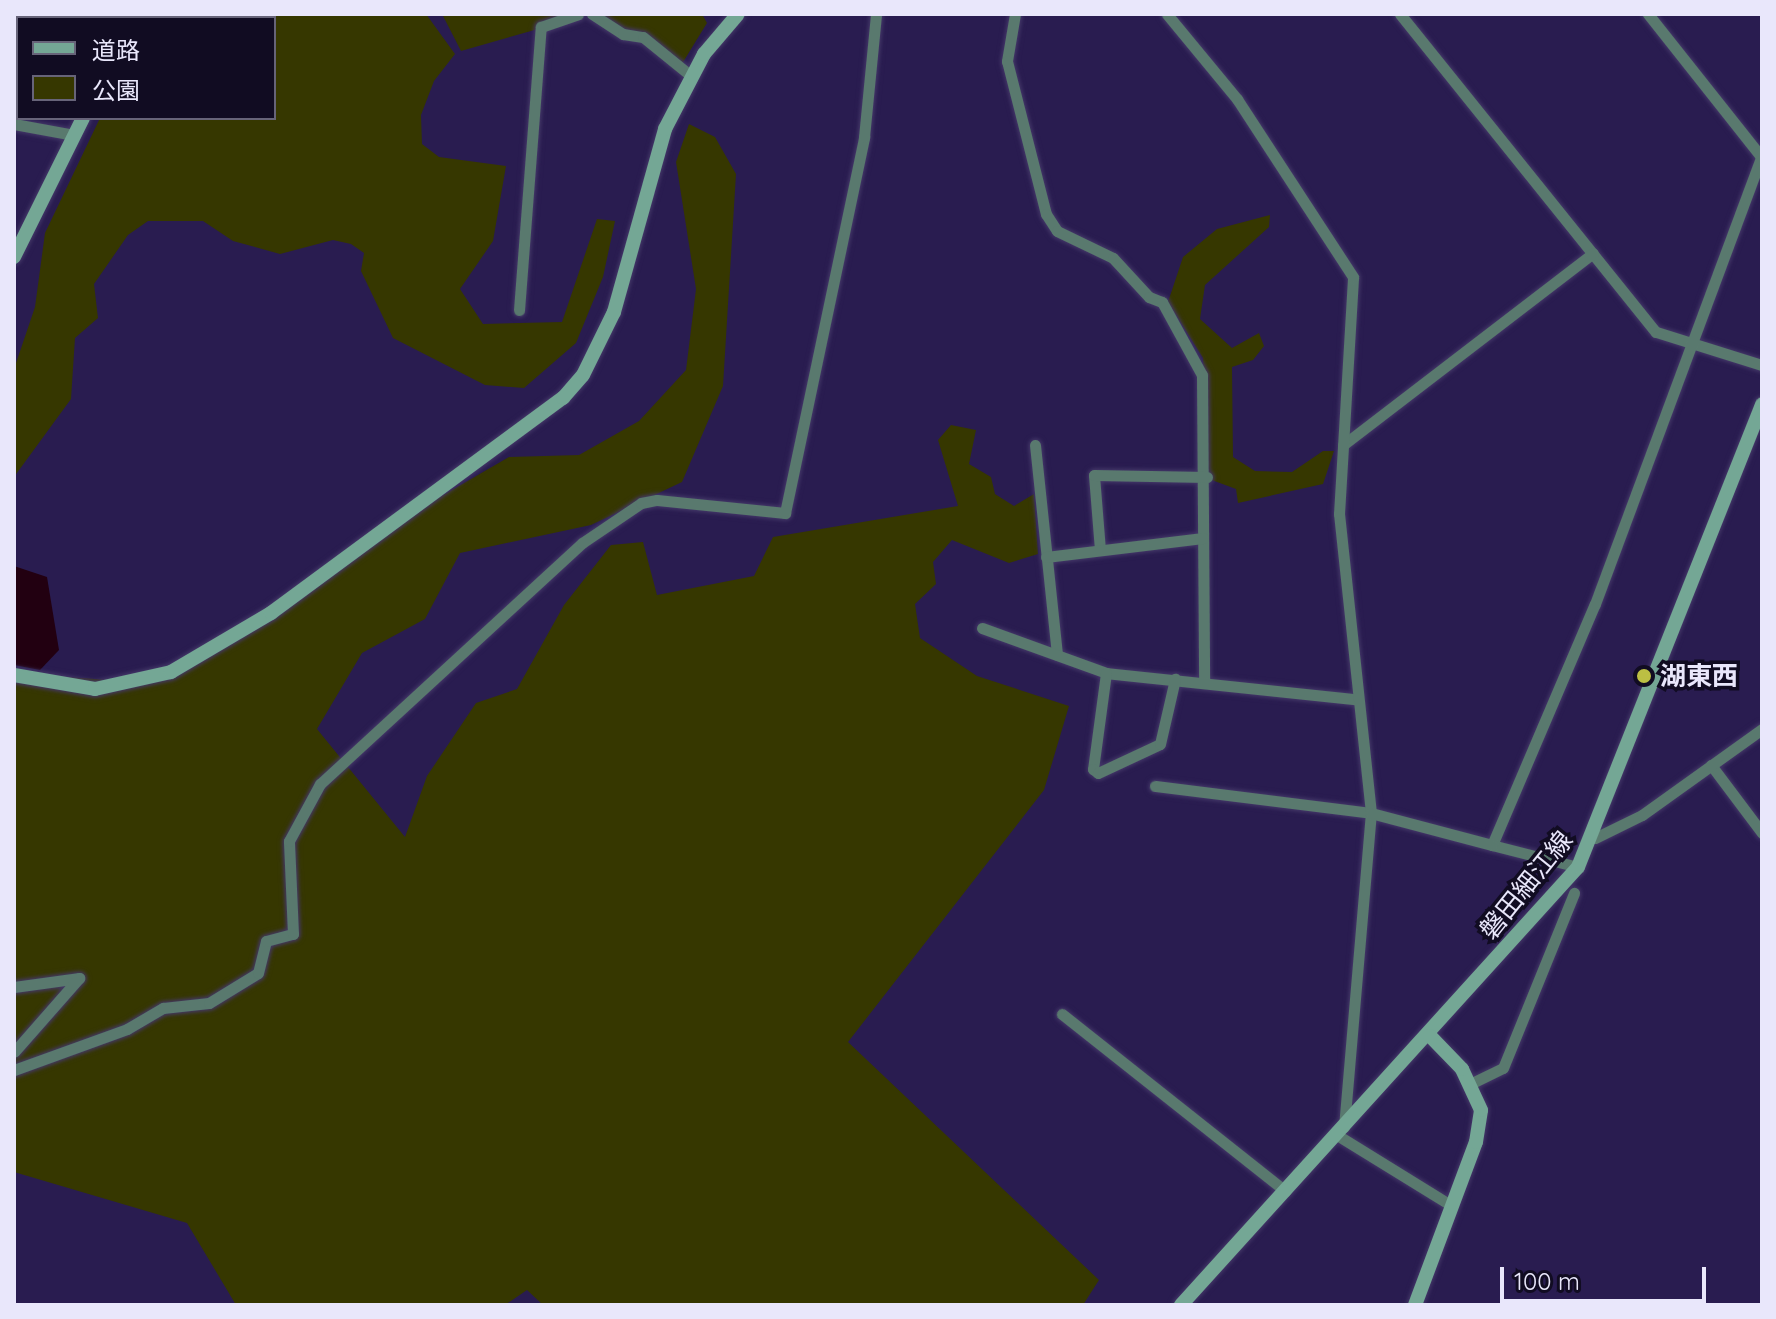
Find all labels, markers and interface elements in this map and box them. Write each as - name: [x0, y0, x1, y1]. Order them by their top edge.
- legend: [16, 16, 276, 120]
- text: 道路: [92, 35, 140, 65]
- text: 公園: [92, 75, 140, 105]
- place label: 湖東西: [1660, 660, 1738, 692]
- marker: 湖東西: [1635, 667, 1653, 685]
- street label: 磐田細江線: [1473, 825, 1579, 945]
- scale bar: [1504, 1251, 1710, 1301]
- text: 100 m: [1514, 1266, 1580, 1296]

